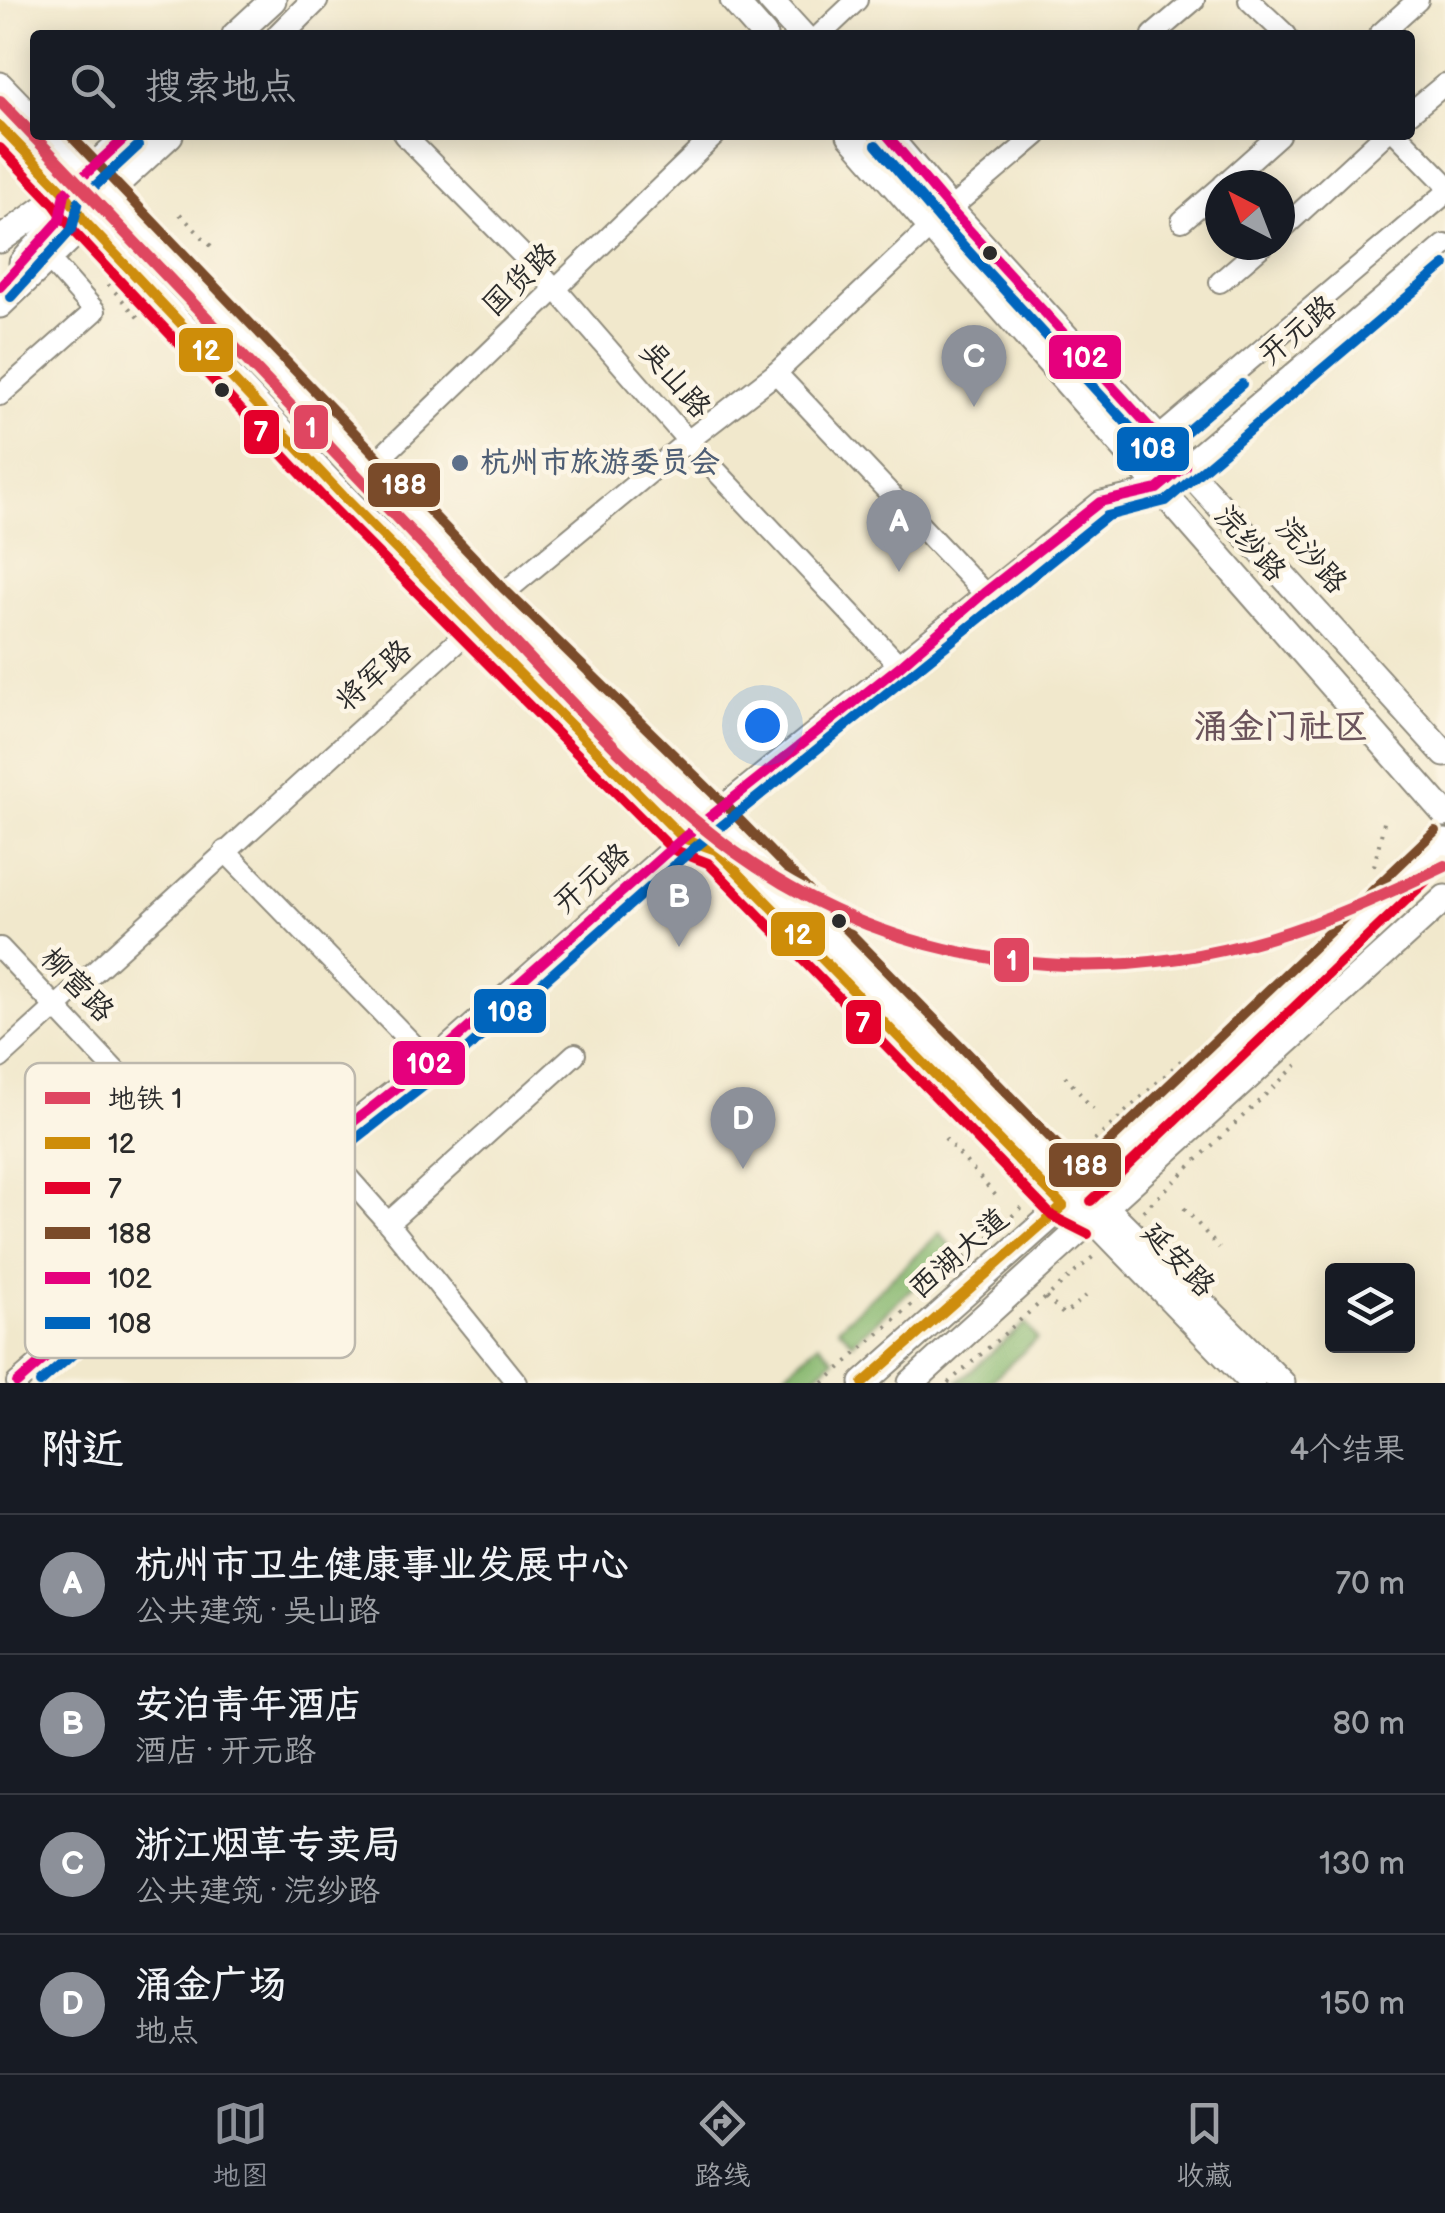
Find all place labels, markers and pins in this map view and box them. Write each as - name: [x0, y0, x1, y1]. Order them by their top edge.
- unlabelled marker: [980, 243, 1000, 263]
- pin: C: [942, 324, 1006, 407]
- unlabelled marker: [212, 380, 232, 400]
- place label: 杭州市旅游委员会: [480, 445, 720, 481]
- marker: 杭州市旅游委员会: [449, 452, 471, 474]
- pin: A: [866, 490, 932, 572]
- pin: B: [646, 864, 712, 947]
- unlabelled marker: [829, 911, 849, 931]
- pin: D: [710, 1086, 776, 1169]

